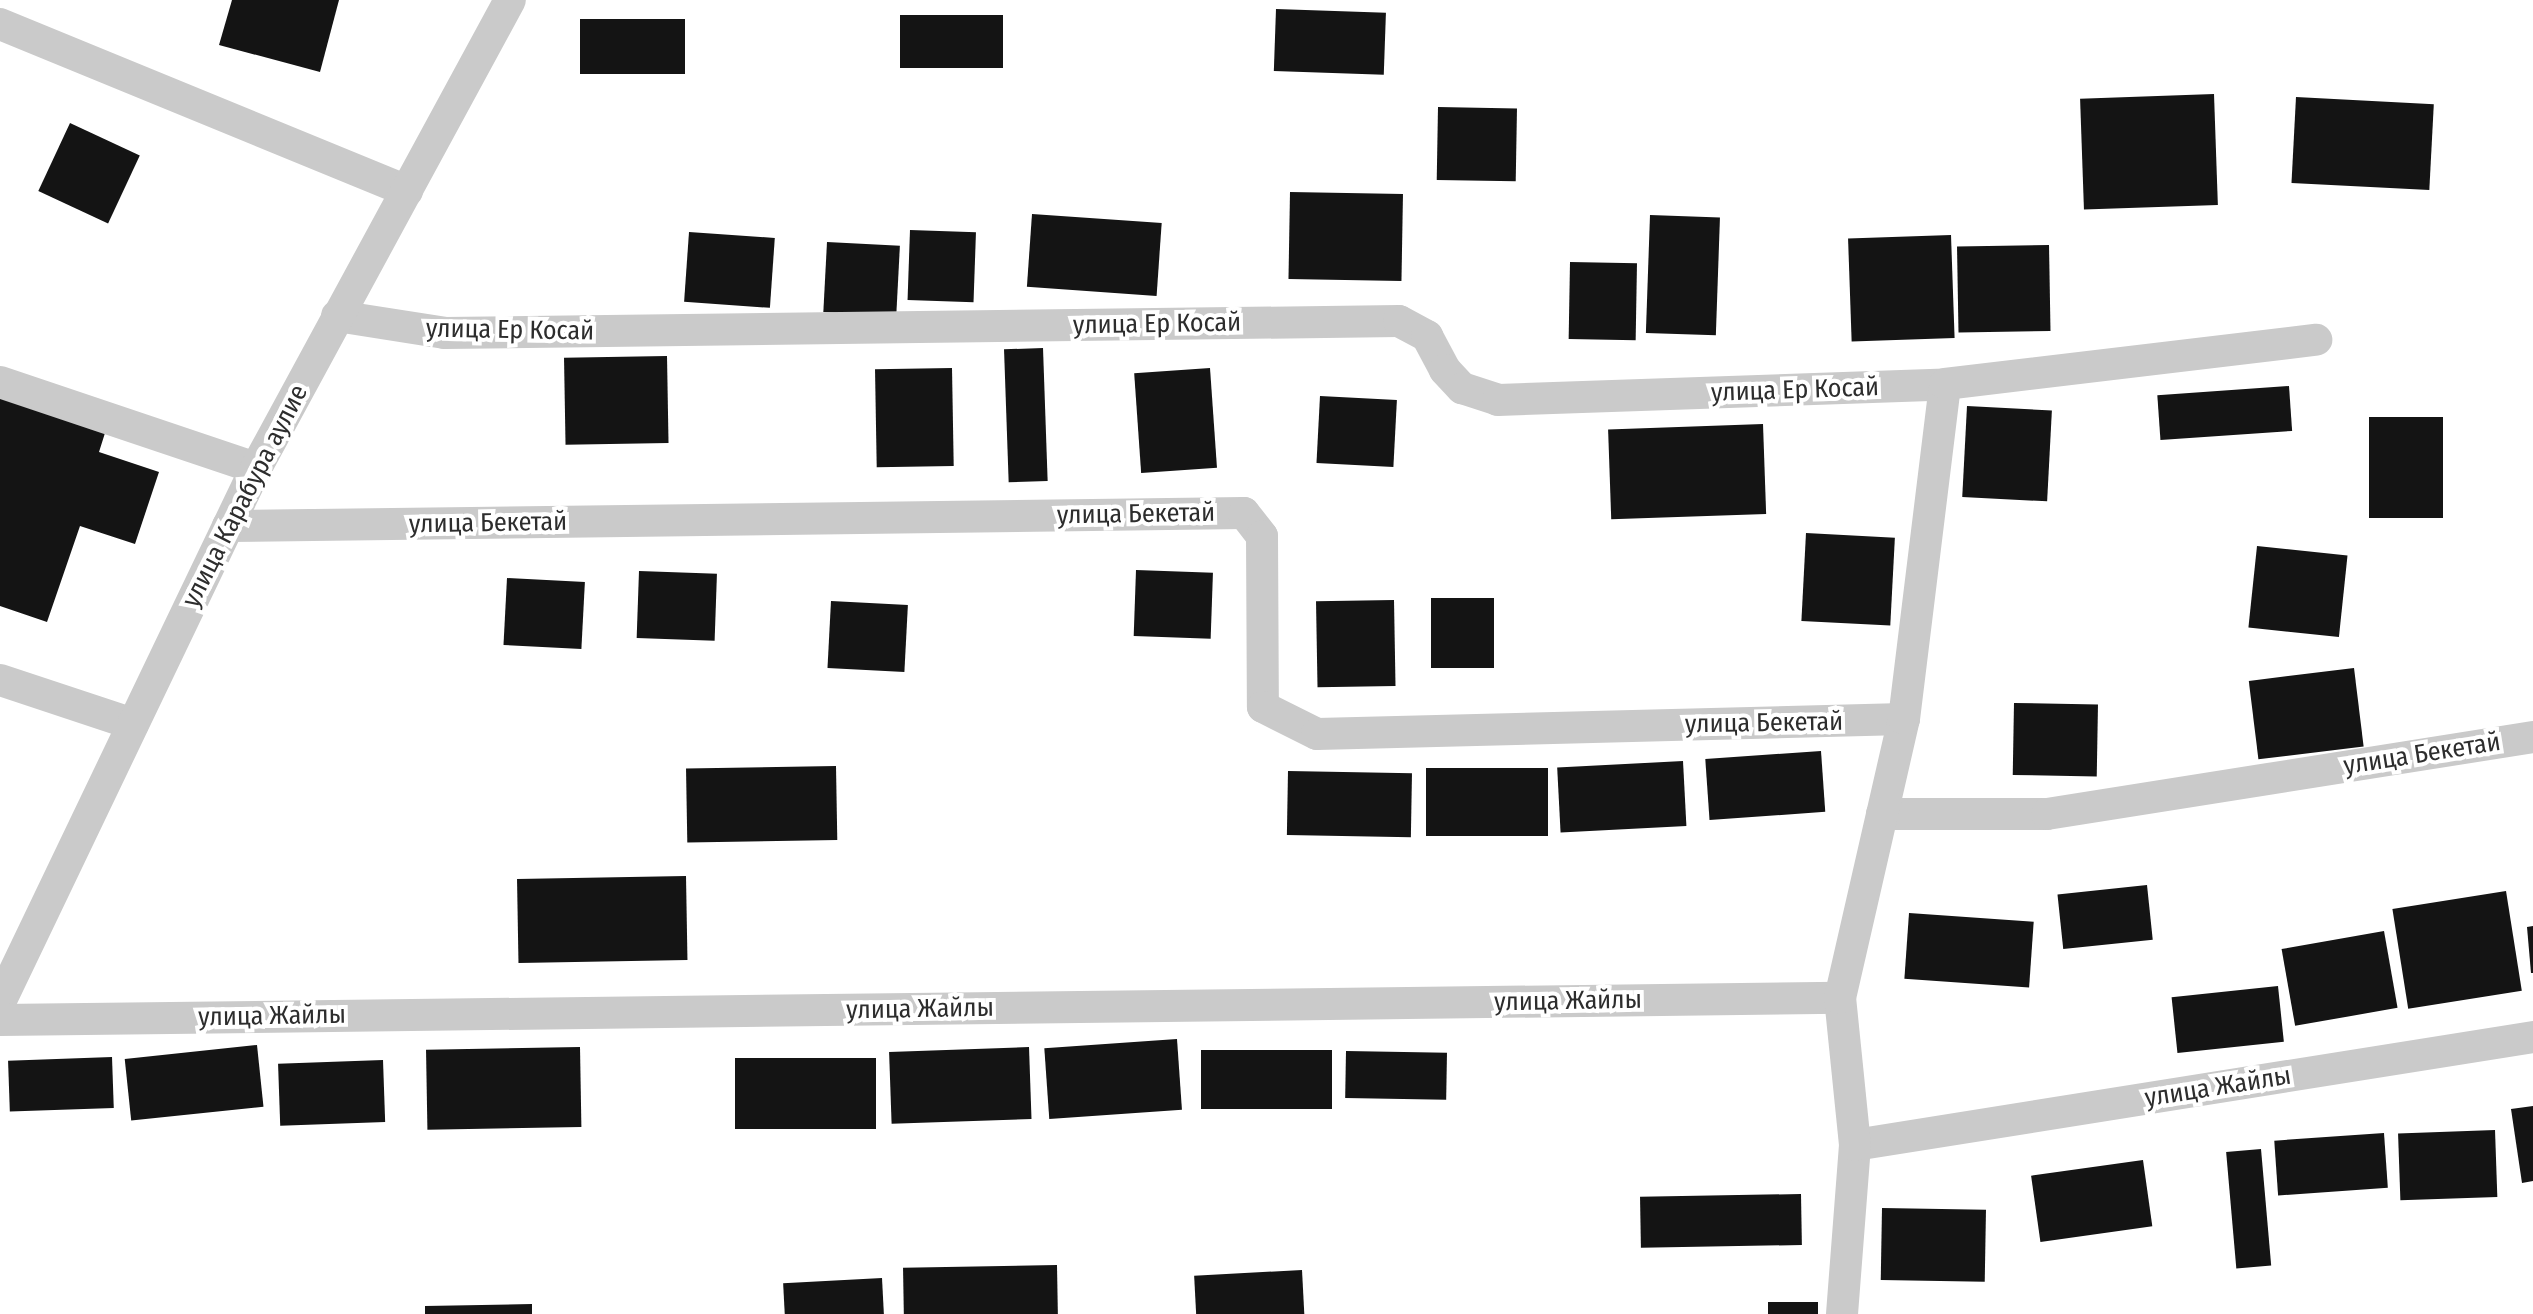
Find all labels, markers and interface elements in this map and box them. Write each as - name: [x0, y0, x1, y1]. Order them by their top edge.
- street label: улица Ер Косай: [1073, 307, 1241, 341]
- street label: улица Ер Косай: [426, 313, 594, 347]
- street label: улица Ер Косай: [1710, 371, 1880, 409]
- street label: улица Карабура аулие: [175, 380, 315, 612]
- street label: улица Бекетай: [1057, 497, 1215, 531]
- street label: улица Бекетай: [409, 506, 567, 540]
- street label: улица Бекетай: [1685, 706, 1843, 740]
- street label: улица Бекетай: [2341, 726, 2503, 782]
- street label: улица Жайлы: [1494, 984, 1642, 1018]
- street label: улица Жайлы: [846, 992, 994, 1026]
- street label: улица Жайлы: [198, 999, 346, 1033]
- street label: улица Жайлы: [2143, 1060, 2293, 1114]

